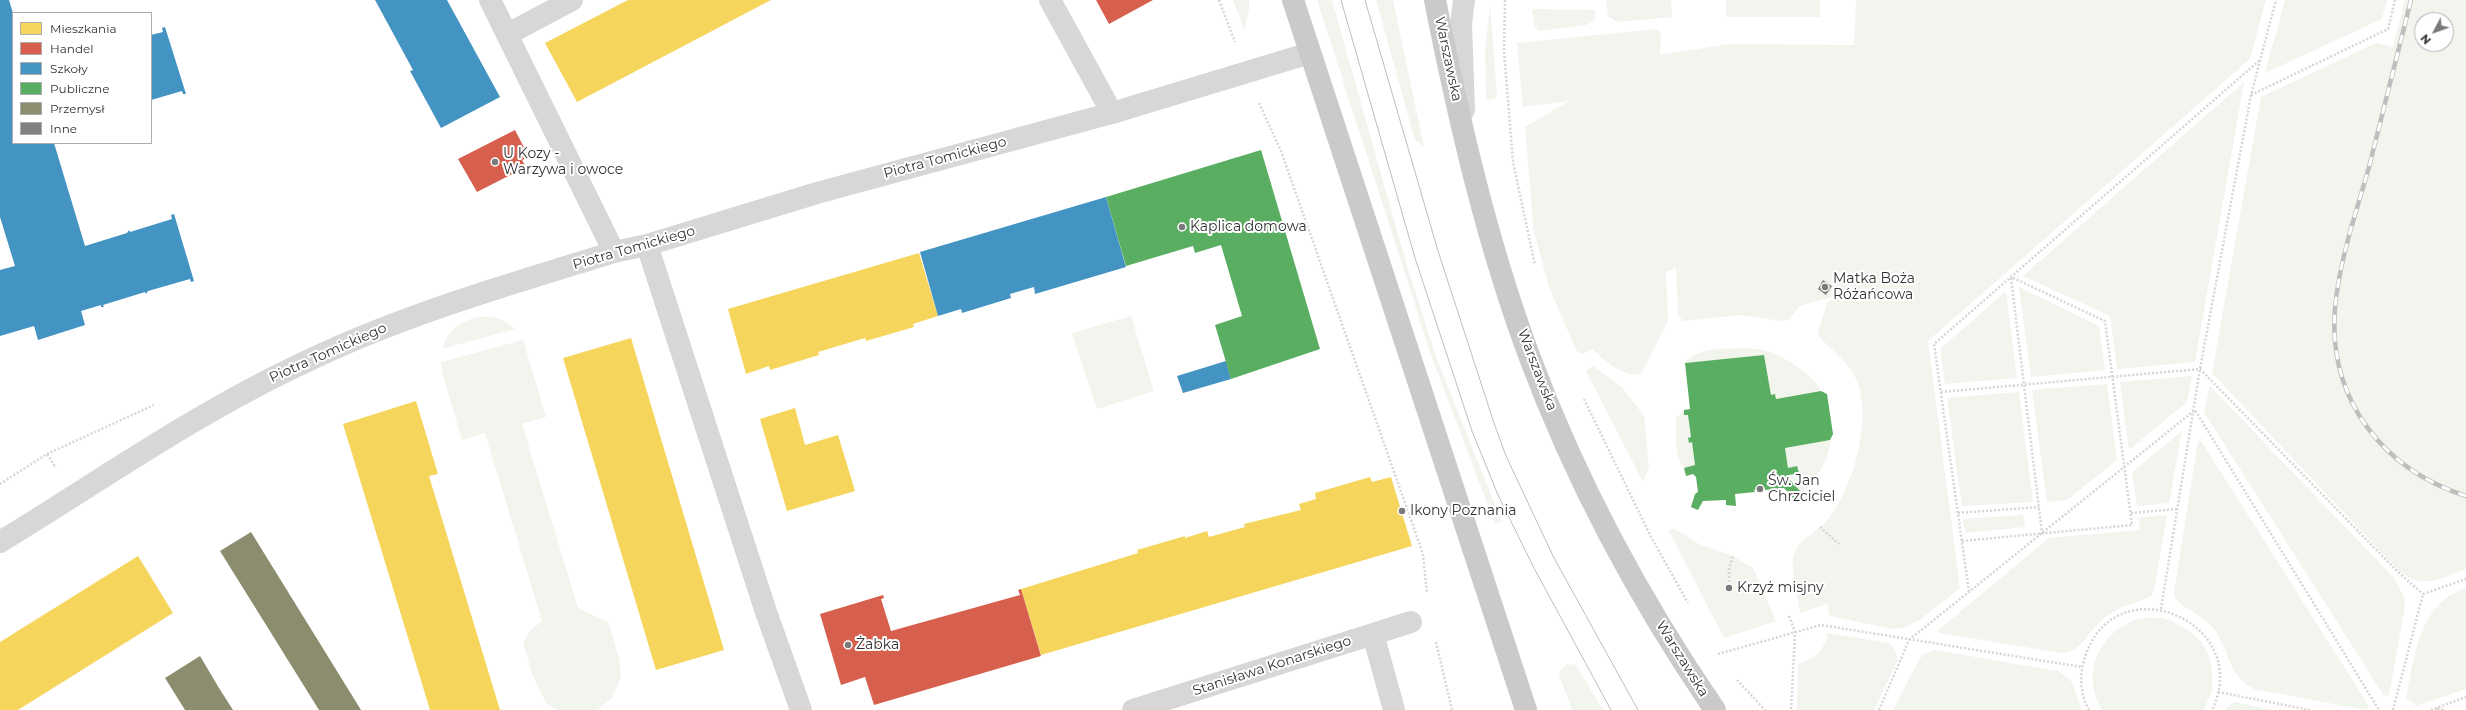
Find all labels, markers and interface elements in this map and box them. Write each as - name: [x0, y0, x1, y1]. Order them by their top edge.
- legend: [12, 12, 152, 144]
- north arrow: [2414, 12, 2454, 52]
- street label: Warszawska: [1431, 15, 1465, 103]
- text: Mieszkania: [50, 21, 116, 36]
- text: N: [2418, 31, 2434, 47]
- text: Handel: [50, 41, 94, 56]
- text: Szkoły: [50, 61, 88, 76]
- text: Publiczne: [50, 81, 109, 96]
- text: Przemysł: [50, 101, 105, 116]
- text: Inne: [50, 121, 77, 136]
- street label: Piotra Tomickiego: [882, 133, 1008, 183]
- place label: U Kozy - Warzywa i owoce: [503, 146, 623, 178]
- marker: U Kozy - Warzywa i owoce: [490, 157, 500, 167]
- place label: Kaplica domowa: [1190, 219, 1307, 235]
- street label: Piotra Tomickiego: [571, 222, 697, 274]
- marker: Kaplica domowa: [1177, 222, 1187, 232]
- place label: Matka Boża Różańcowa: [1833, 271, 1915, 304]
- marker: Matka Boża Różańcowa: [1820, 282, 1830, 292]
- street label: Piotra Tomickiego: [267, 320, 389, 386]
- street label: Warszawska: [1514, 327, 1560, 413]
- place label: Św. Jan Chrzciciel: [1768, 473, 1835, 506]
- marker: Św. Jan Chrzciciel: [1755, 484, 1765, 494]
- place label: Ikony Poznania: [1410, 503, 1516, 519]
- marker: Ikony Poznania: [1397, 506, 1407, 516]
- place label: Krzyż misjny: [1737, 580, 1824, 596]
- marker: Krzyż misjny: [1724, 583, 1734, 593]
- street label: Warszawska: [1652, 618, 1712, 700]
- street label: Stanisława Konarskiego: [1191, 632, 1353, 700]
- place label: Żabka: [856, 637, 899, 653]
- marker: Żabka: [843, 640, 853, 650]

